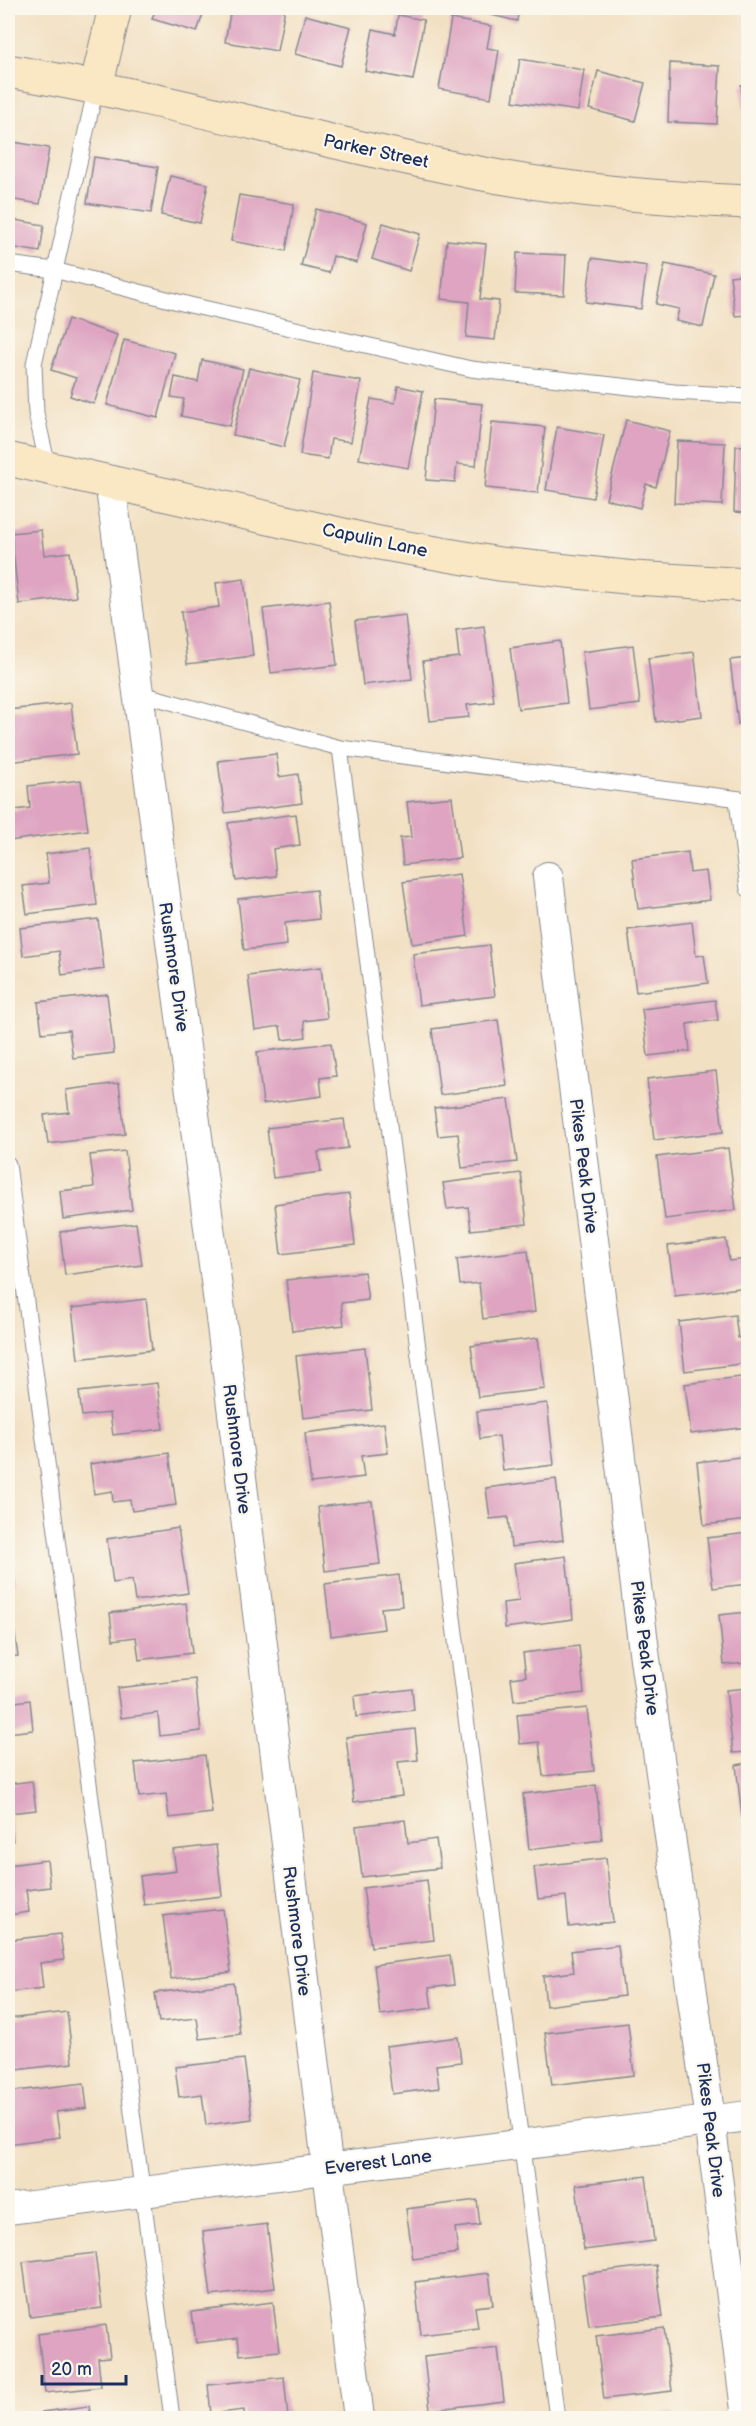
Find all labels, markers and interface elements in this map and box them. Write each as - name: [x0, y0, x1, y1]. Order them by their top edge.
- street label: Parker Street: [321, 130, 431, 173]
- street label: Capulin Lane: [320, 519, 430, 562]
- street label: Rushmore Drive: [154, 901, 193, 1034]
- street label: Pikes Peak Drive: [565, 1097, 602, 1235]
- street label: Rushmore Drive: [218, 1383, 255, 1516]
- street label: Pikes Peak Drive: [626, 1579, 663, 1717]
- street label: Rushmore Drive: [278, 1865, 315, 1998]
- street label: Pikes Peak Drive: [692, 2061, 729, 2199]
- street label: Everest Lane: [323, 2145, 433, 2179]
- scale bar: [42, 2348, 126, 2386]
- text: 20 m: [51, 2359, 92, 2380]

